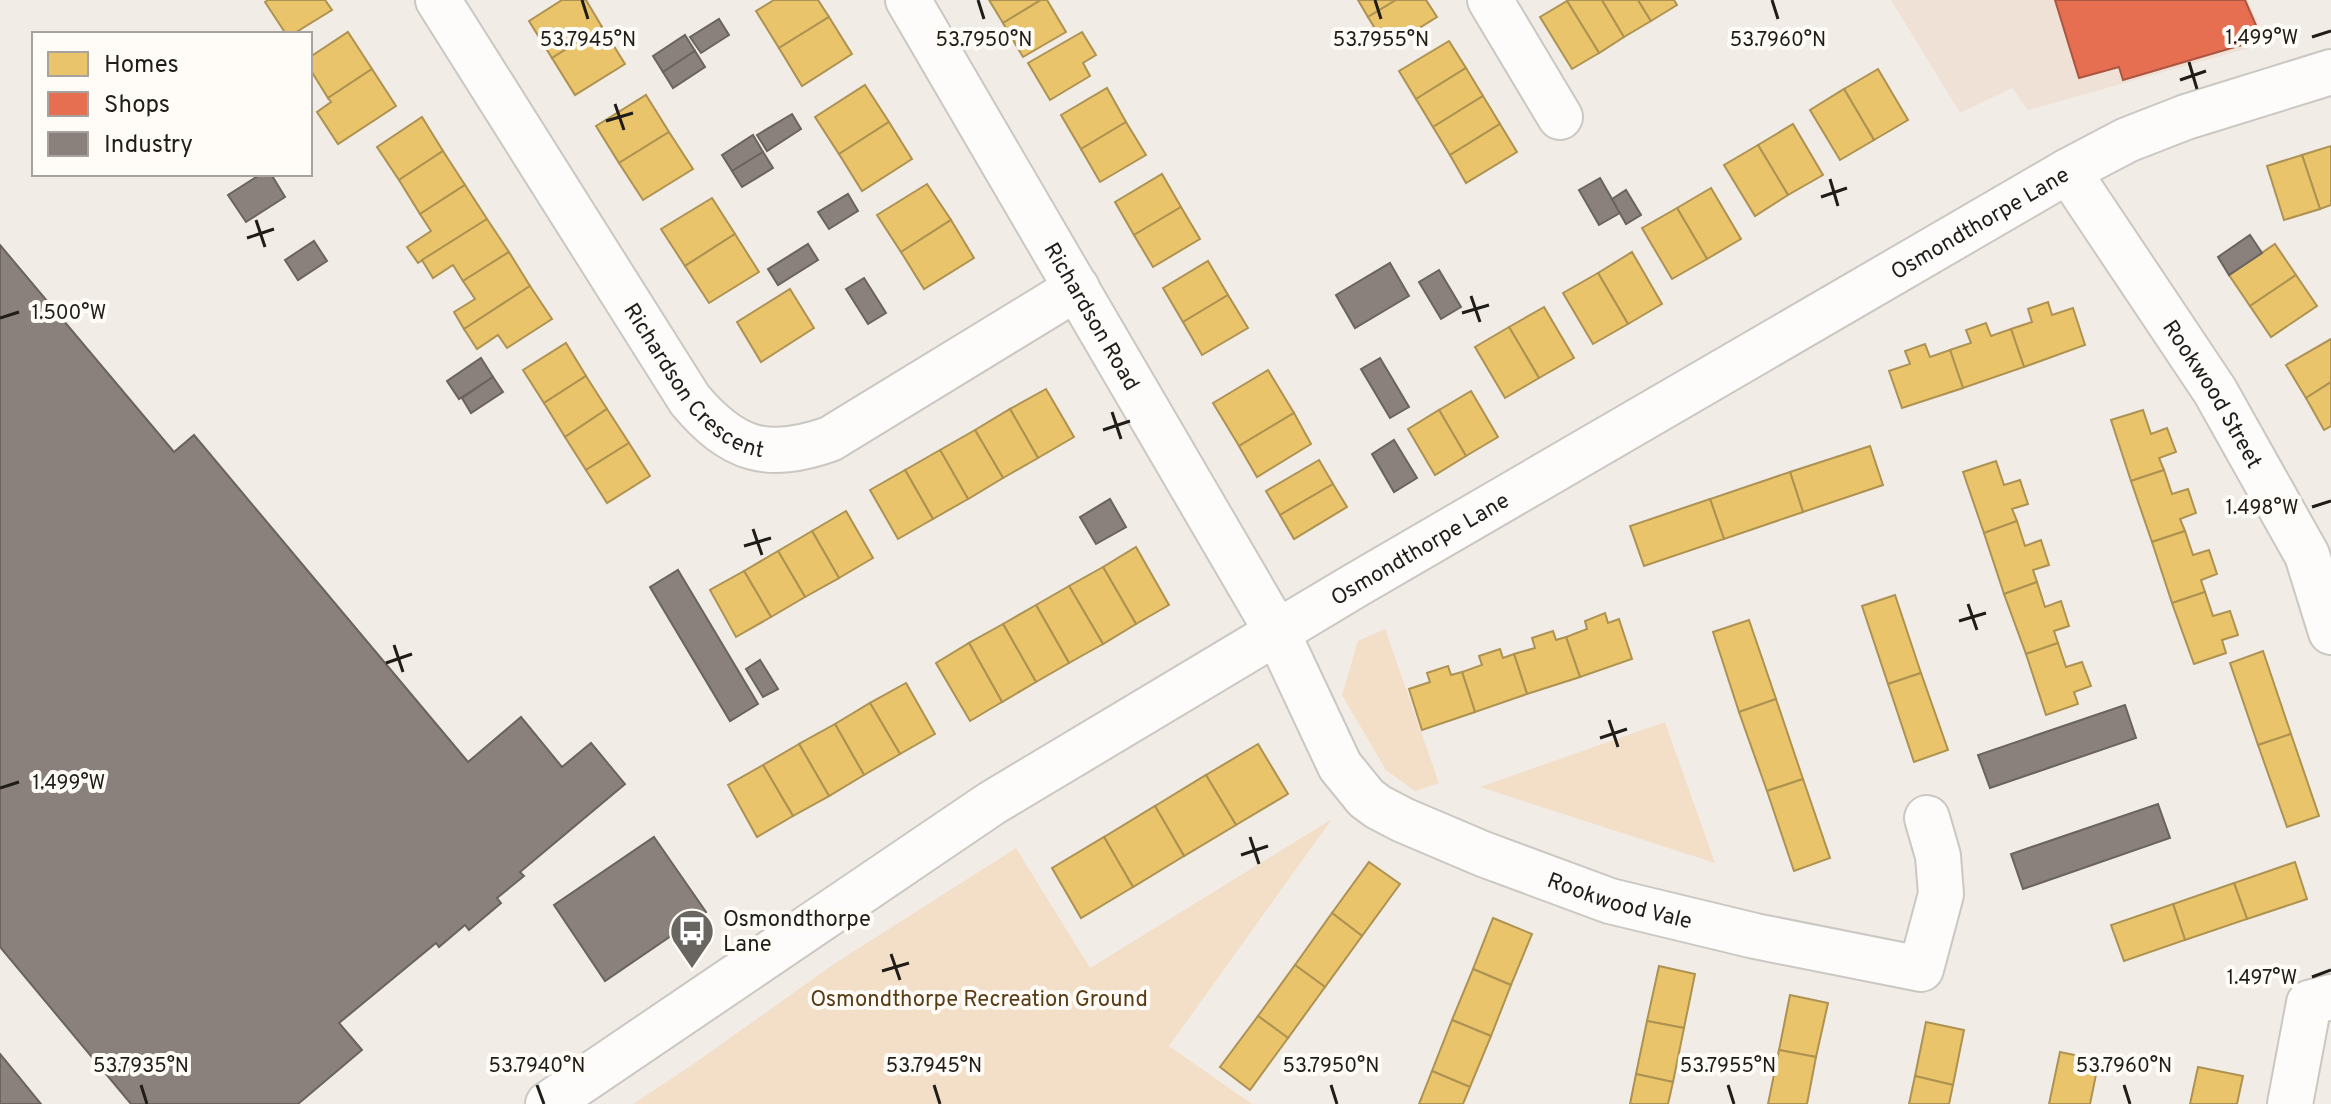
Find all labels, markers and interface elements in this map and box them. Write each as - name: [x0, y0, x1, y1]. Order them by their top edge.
- text: 1.499°W: [2226, 26, 2298, 52]
- text: 53.7945°N: [540, 28, 636, 54]
- text: 53.7950°N: [936, 28, 1032, 54]
- text: 53.7955°N: [1333, 28, 1429, 54]
- text: 53.7960°N: [1730, 28, 1826, 54]
- legend: [32, 32, 312, 176]
- text: Homes: [104, 51, 179, 81]
- text: Shops: [104, 91, 170, 121]
- text: Industry: [104, 131, 193, 161]
- street label: Osmondthorpe Lane: [1887, 162, 2075, 287]
- street label: Richardson Road: [1037, 239, 1144, 396]
- street label: Richardson Crescent: [617, 299, 766, 465]
- text: 1.500°W: [32, 301, 106, 327]
- street label: Rookwood Street: [2155, 316, 2267, 474]
- street label: Osmondthorpe Lane: [1327, 488, 1515, 613]
- text: 1.498°W: [2225, 496, 2299, 522]
- text: 1.499°W: [33, 771, 105, 797]
- street label: Rookwood Vale: [1543, 868, 1694, 936]
- bus stop icon: Osmondthorpe Lane: [668, 907, 716, 970]
- place label: Osmondthorpe Lane: [723, 907, 871, 959]
- text: 1.497°W: [2227, 966, 2297, 992]
- park label: Osmondthorpe Recreation Ground: [810, 987, 1148, 1014]
- text: 53.7935°N: [93, 1054, 189, 1080]
- text: 53.7940°N: [489, 1054, 585, 1080]
- text: 53.7945°N: [886, 1054, 982, 1080]
- text: 53.7950°N: [1283, 1054, 1379, 1080]
- text: 53.7955°N: [1680, 1054, 1776, 1080]
- text: 53.7960°N: [2076, 1054, 2172, 1080]

